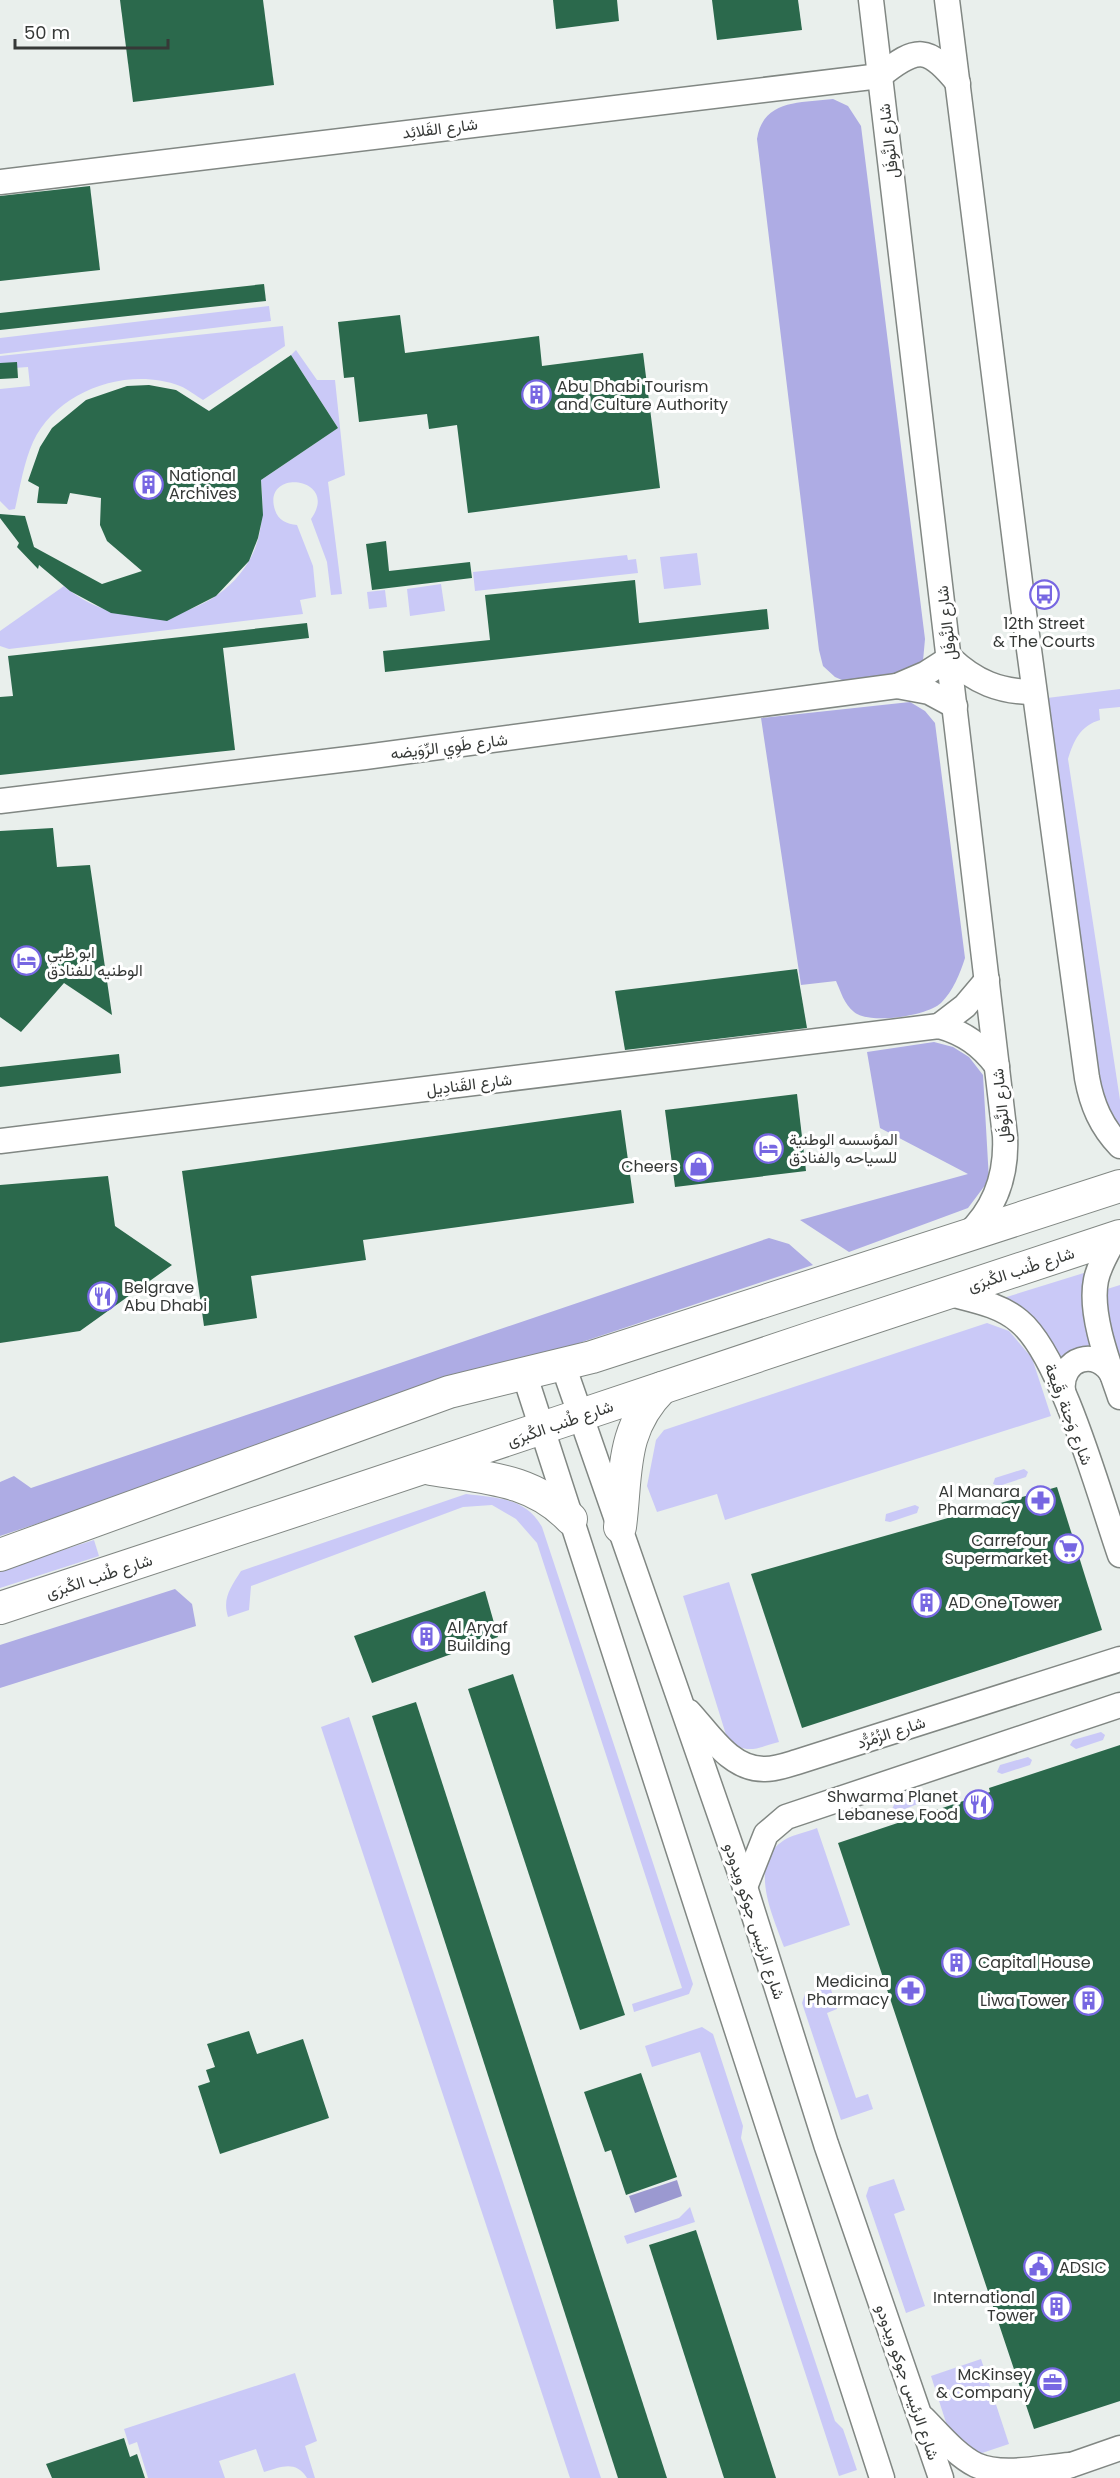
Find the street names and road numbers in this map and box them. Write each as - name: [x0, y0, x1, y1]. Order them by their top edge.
- street label: شارع النَّوفَل: [872, 102, 904, 180]
- street label: شارع القَلائِد: [401, 112, 479, 145]
- street label: شارع النَّوفَل: [930, 584, 962, 662]
- street label: شارع طَوِي الرِّوَيضه: [389, 728, 509, 767]
- street label: شارع النَّوفَل: [986, 1067, 1017, 1145]
- street label: شارع القَنادِيل: [425, 1068, 513, 1101]
- street label: شارع طُنب الكُبرَى: [965, 1241, 1077, 1298]
- street label: شارع وَجنة رقَيعة: [1039, 1360, 1098, 1468]
- street label: شارع طُنب الكُبرَى: [504, 1395, 616, 1452]
- street label: شارع طُنب الكُبرَى: [43, 1548, 155, 1605]
- street label: شارع الزُمُرُّد: [854, 1711, 928, 1754]
- street label: شارع الرئيس جوكو ويدودو: [718, 1840, 791, 2002]
- street label: شارع الرئيس جوكو ويدودو: [870, 2301, 945, 2463]

